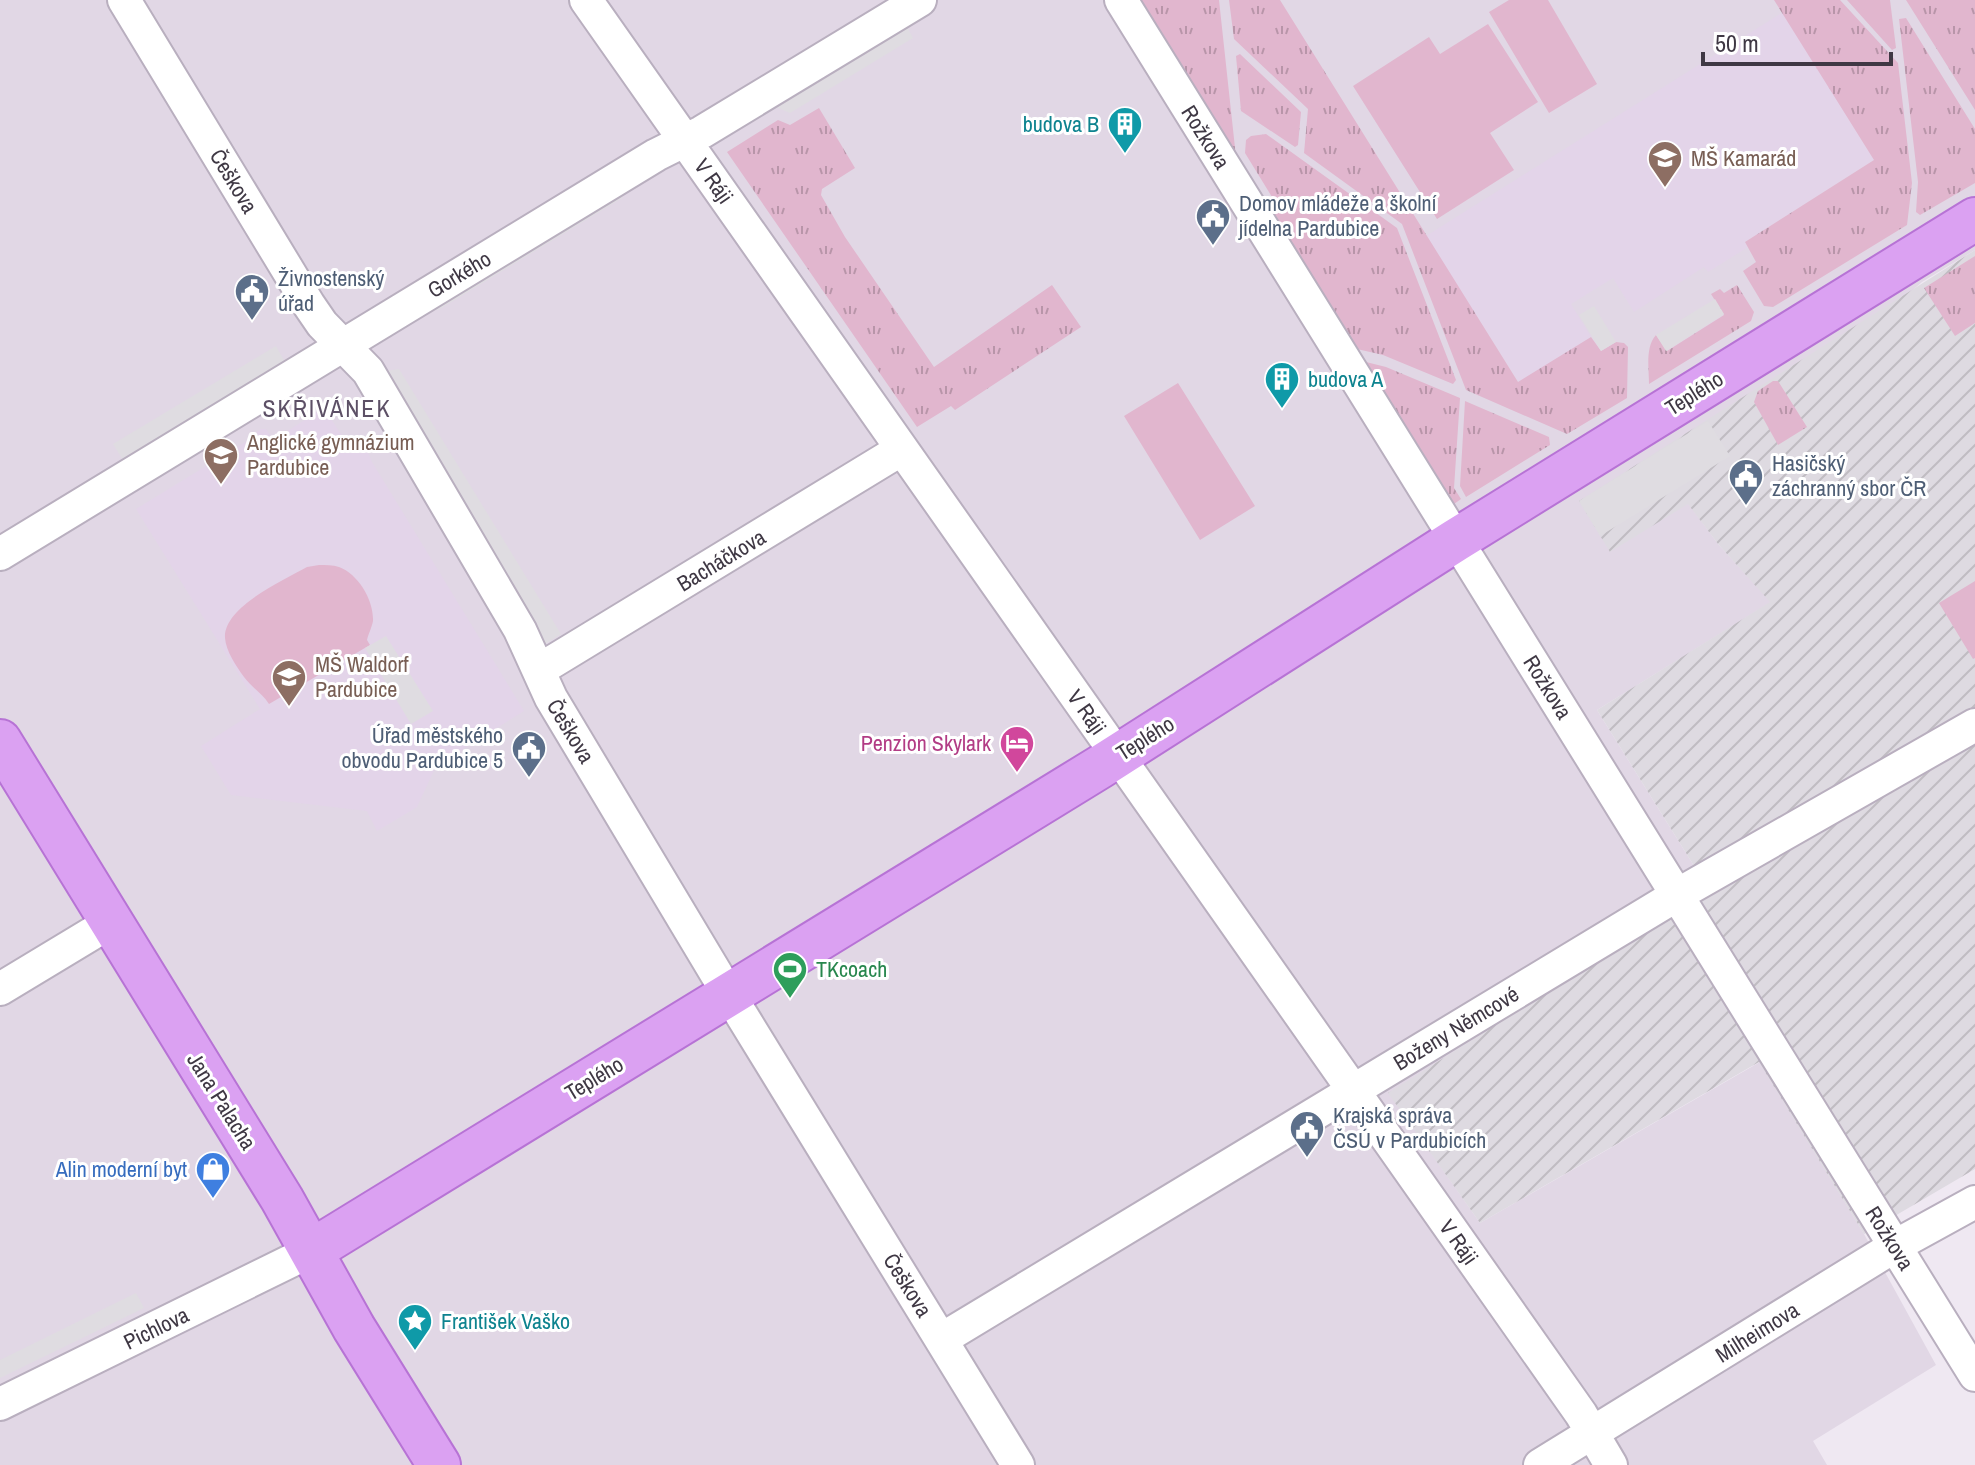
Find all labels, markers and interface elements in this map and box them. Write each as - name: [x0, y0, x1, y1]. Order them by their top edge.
- scale bar: [1703, 16, 1891, 66]
- text: 50 m: [1715, 27, 1759, 59]
- street label: Rožkova: [1175, 99, 1237, 175]
- building icon: budova B: [1106, 105, 1144, 155]
- place label: budova B: [1023, 109, 1099, 139]
- school or university icon: MŠ Kamarád: [1646, 139, 1684, 189]
- street label: Češkova: [203, 143, 265, 219]
- place label: MŠ Kamarád: [1691, 143, 1796, 173]
- street label: V Ráji: [688, 152, 740, 210]
- place label: Domov mládeže a školní jídelna Pardubice: [1238, 188, 1438, 243]
- public building icon: Domov mládeže a školní jídelna Pardubice: [1194, 197, 1232, 247]
- street label: Gorkého: [422, 243, 496, 305]
- place label: Živnostenský úřad: [278, 263, 384, 318]
- public building icon: Živnostenský úřad: [233, 272, 271, 322]
- building icon: budova A: [1263, 360, 1301, 410]
- place label: budova A: [1308, 364, 1384, 394]
- street label: Teplého: [1659, 364, 1729, 422]
- district label: SKŘIVÁNEK: [262, 392, 392, 424]
- place label: Anglické gymnázium Pardubice: [246, 427, 414, 482]
- school or university icon: Anglické gymnázium Pardubice: [202, 436, 240, 486]
- place label: Hasičský záchranný sbor ČR: [1772, 448, 1926, 503]
- public building icon: Hasičský záchranný sbor ČR: [1727, 457, 1765, 507]
- street label: Bacháčkova: [671, 522, 771, 598]
- place label: MŠ Waldorf Pardubice: [315, 649, 410, 704]
- street label: Rožkova: [1517, 649, 1579, 725]
- school or university icon: MŠ Waldorf Pardubice: [270, 658, 308, 708]
- street label: V Ráji: [1061, 683, 1113, 741]
- street label: Češkova: [540, 693, 602, 769]
- street label: Teplého: [1110, 709, 1180, 767]
- place label: Úřad městského obvodu Pardubice 5: [342, 720, 503, 775]
- hotel icon: Penzion Skylark: [998, 724, 1036, 774]
- place label: Penzion Skylark: [861, 728, 992, 758]
- public building icon: Úřad městského obvodu Pardubice 5: [510, 729, 548, 779]
- sports icon: TKcoach: [771, 950, 809, 1000]
- place label: TKcoach: [816, 954, 887, 984]
- street label: Boženy Němcové: [1388, 979, 1524, 1077]
- street label: Jana Palacha: [180, 1047, 264, 1155]
- street label: Teplého: [559, 1049, 629, 1107]
- place label: Krajská správa ČSÚ v Pardubicích: [1333, 1100, 1486, 1155]
- public building icon: Krajská správa ČSÚ v Pardubicích: [1288, 1109, 1326, 1159]
- shop icon: Alin moderní byt: [194, 1150, 232, 1200]
- place label: Alin moderní byt: [55, 1154, 187, 1184]
- street label: Rožkova: [1859, 1200, 1921, 1276]
- street label: V Ráji: [1433, 1213, 1485, 1271]
- street label: Češkova: [877, 1247, 939, 1323]
- street label: Milheimova: [1710, 1295, 1804, 1369]
- street label: Pichlova: [118, 1299, 194, 1357]
- place icon: František Vaško: [396, 1302, 434, 1352]
- place label: František Vaško: [441, 1306, 570, 1336]

